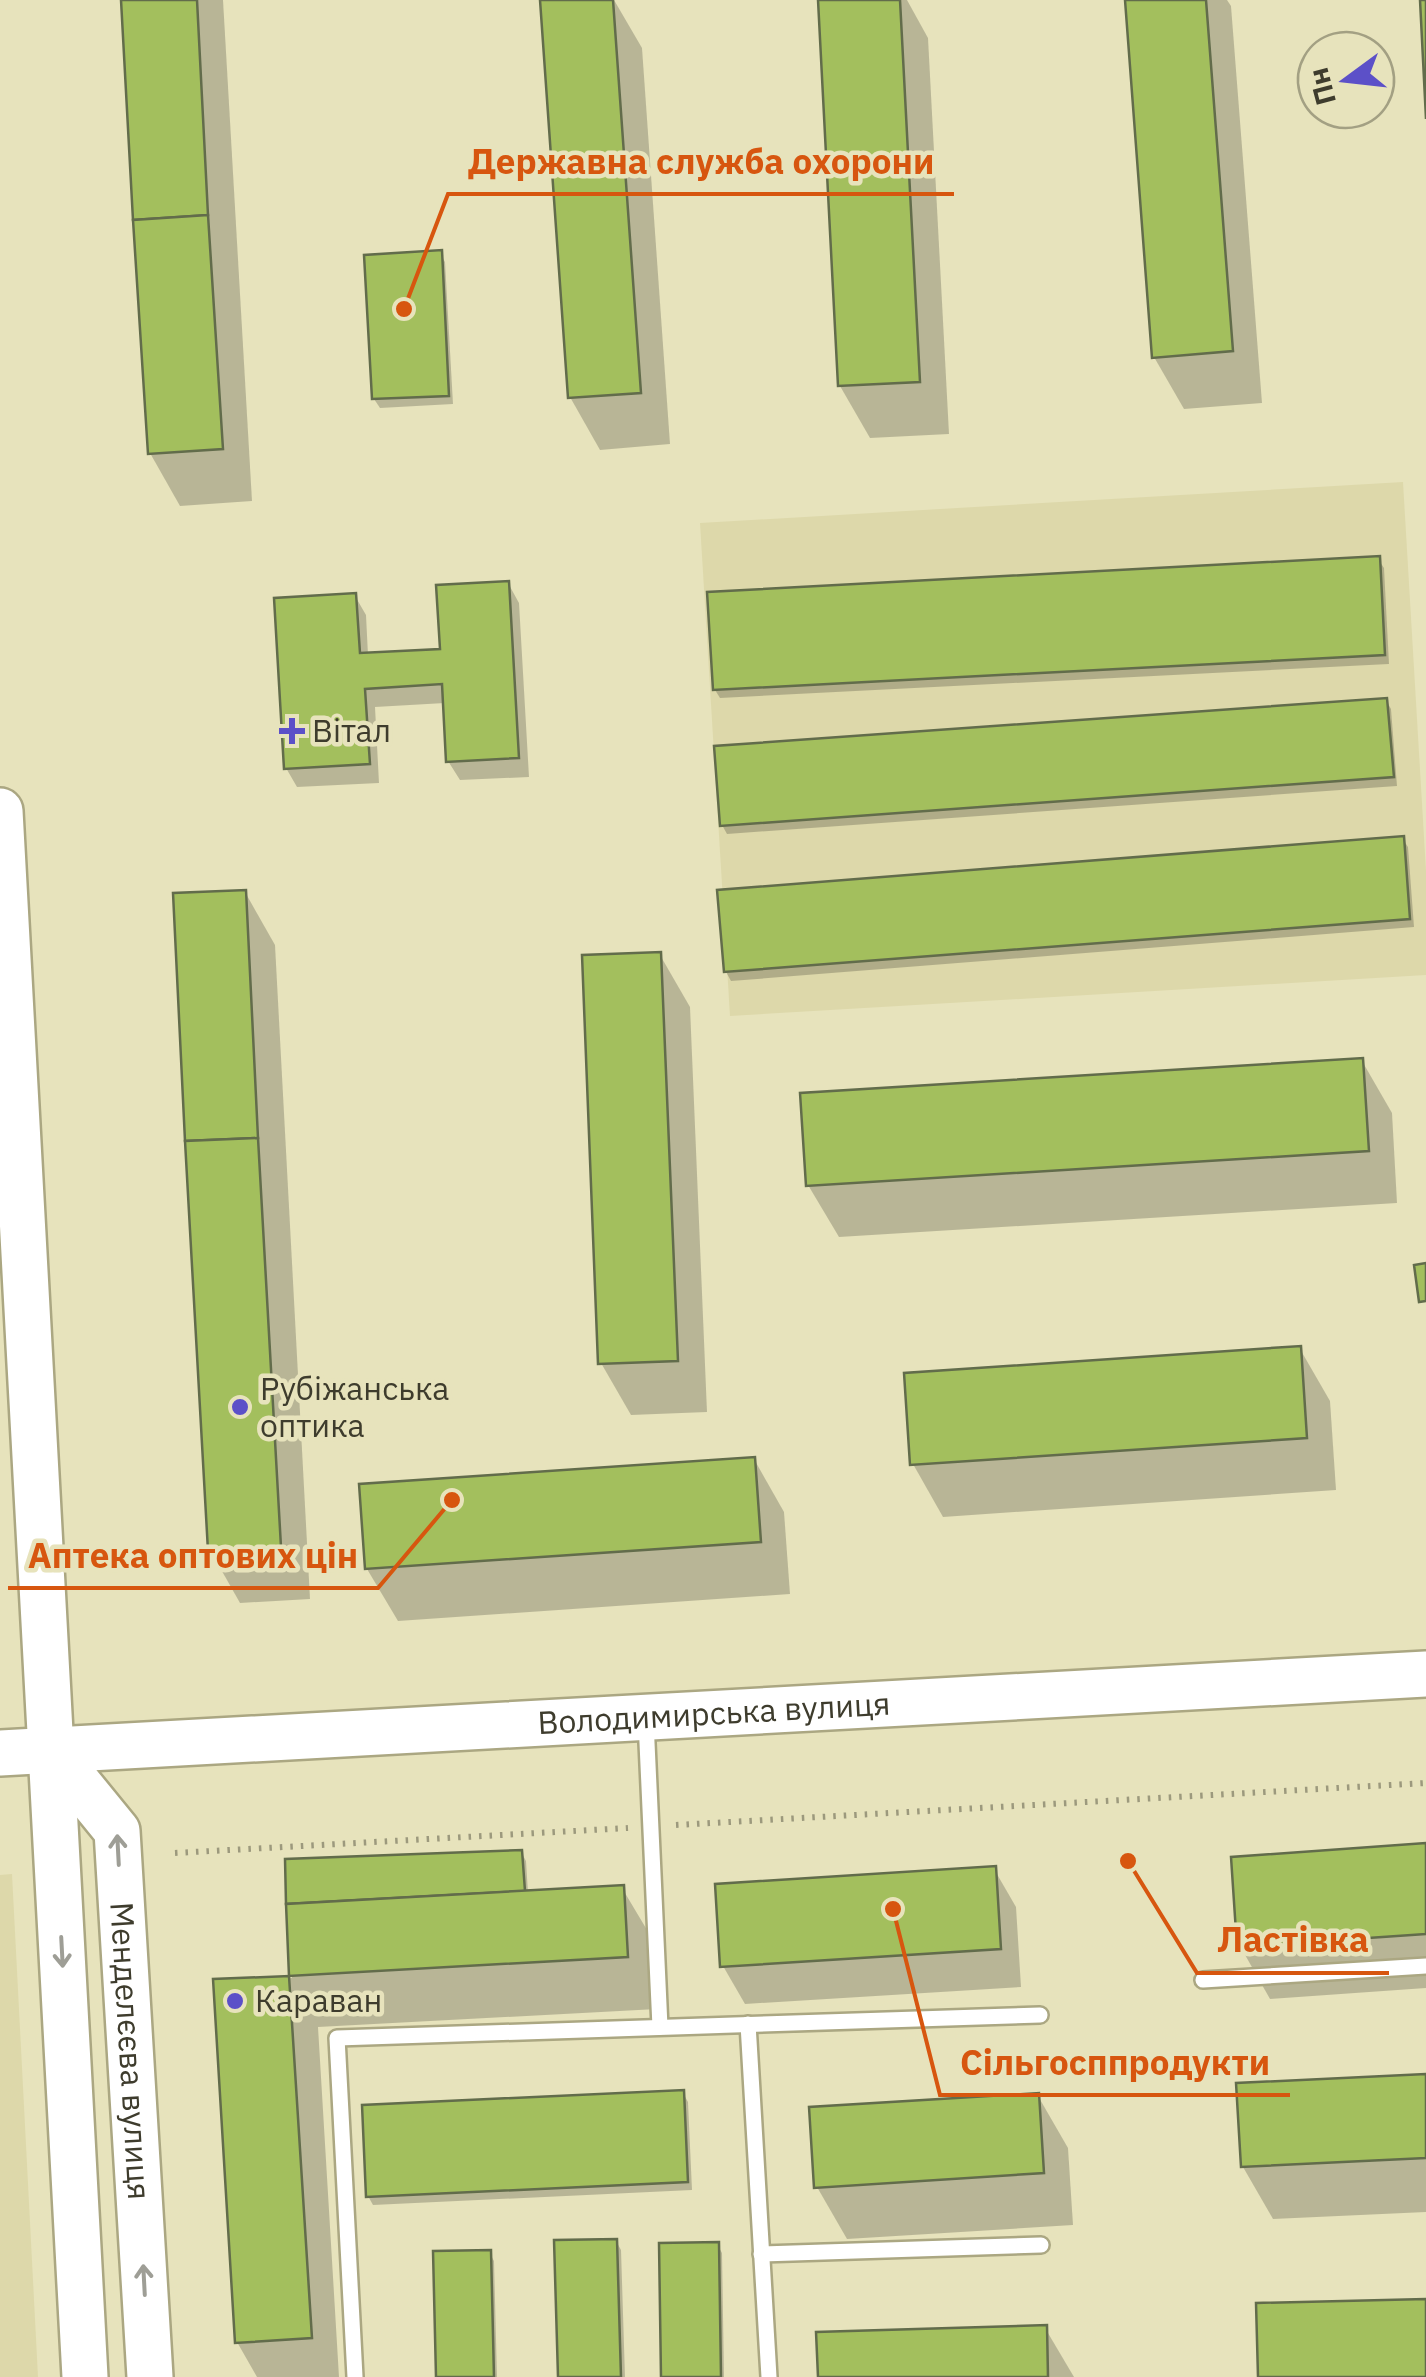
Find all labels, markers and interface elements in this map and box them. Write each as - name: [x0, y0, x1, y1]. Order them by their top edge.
- north arrow: [1296, 30, 1396, 130]
- text: Пн: [1299, 64, 1344, 109]
- callout: Державна служба охорони: [448, 129, 954, 194]
- text: Державна служба охорони: [468, 138, 934, 184]
- place label: Вітал: [312, 709, 391, 751]
- marker: Вітал: [281, 720, 303, 742]
- place label: Рубіжанська оптика: [260, 1367, 449, 1446]
- marker: Рубіжанська оптика: [229, 1396, 251, 1418]
- callout: Аптека оптових цін: [8, 1523, 378, 1588]
- text: Аптека оптових цін: [28, 1532, 358, 1578]
- street label: Володимирська вулиця: [536, 1682, 891, 1743]
- one-way arrow: [108, 1835, 127, 1867]
- street label: Менделєєва вулиця: [101, 1901, 161, 2201]
- callout: Ластівка: [1197, 1908, 1389, 1973]
- text: Ластівка: [1217, 1916, 1369, 1962]
- one-way arrow: [53, 1936, 72, 1968]
- place label: Караван: [255, 1979, 382, 2021]
- marker: Караван: [224, 1990, 246, 2012]
- callout: Сільгосппродукти: [940, 2030, 1290, 2095]
- text: Сільгосппродукти: [960, 2039, 1270, 2085]
- one-way arrow: [134, 2264, 153, 2296]

